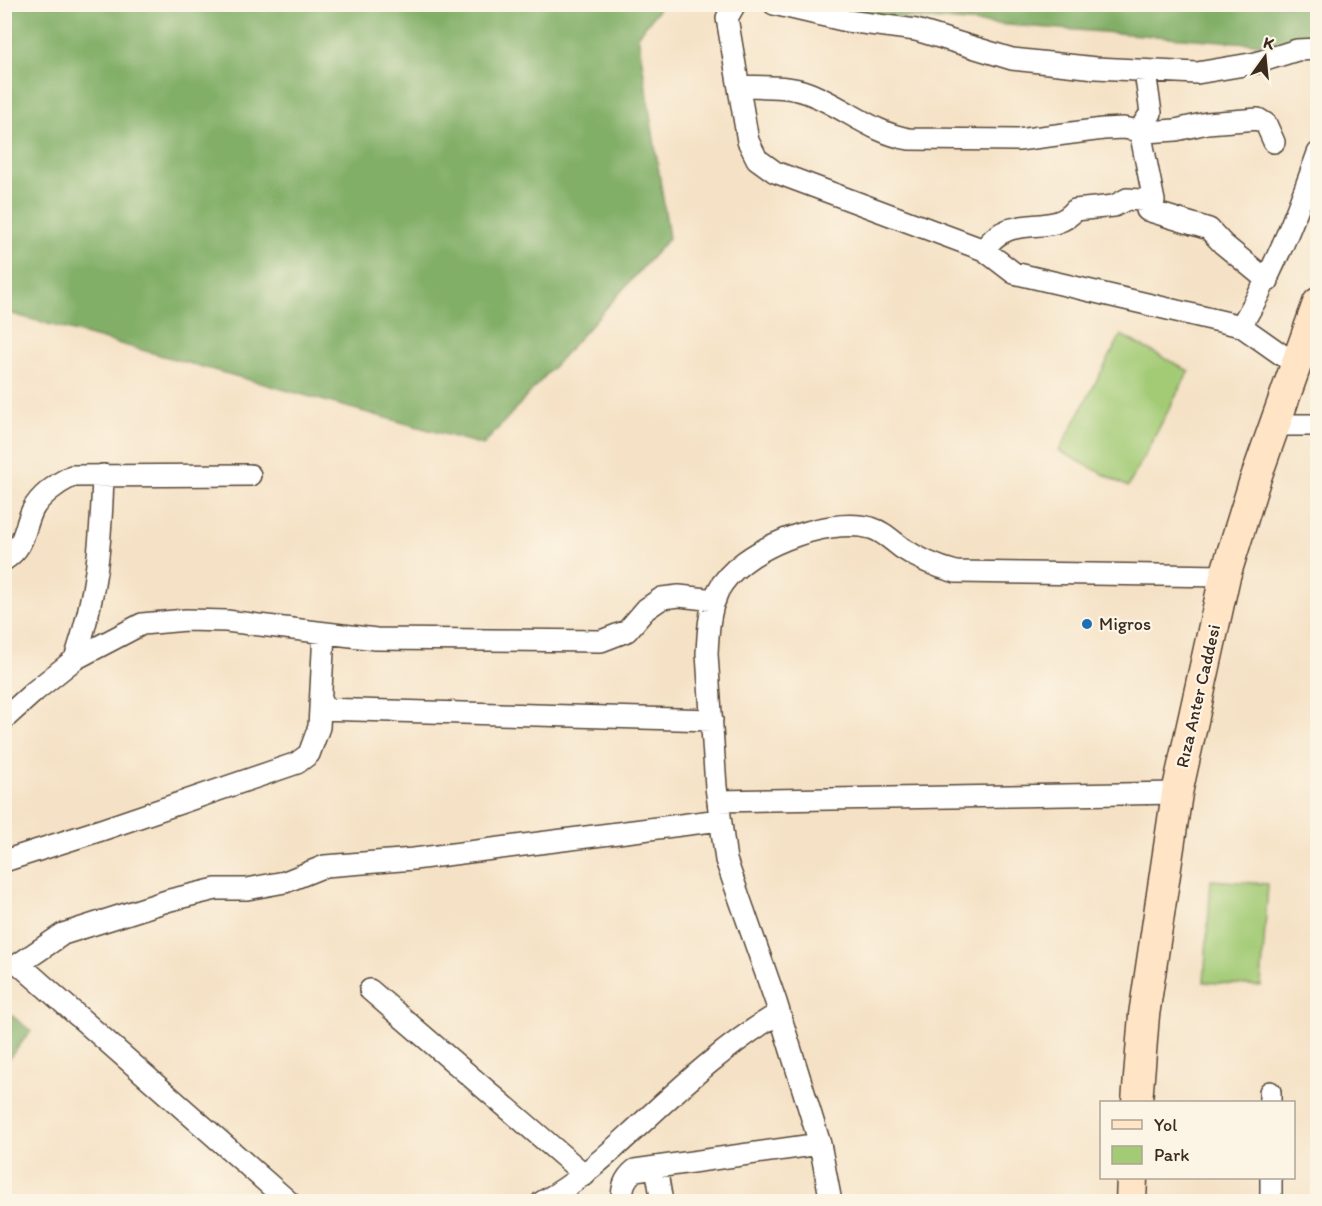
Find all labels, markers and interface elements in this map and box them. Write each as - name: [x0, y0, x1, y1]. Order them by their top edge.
- north arrow: [1235, 27, 1295, 87]
- text: K: [1261, 32, 1277, 54]
- place label: Migros: [1099, 613, 1151, 635]
- marker: Migros: [1080, 617, 1094, 631]
- street label: Rıza Anter Caddesi: [1171, 622, 1225, 770]
- legend: [1100, 1101, 1295, 1179]
- text: Yol: [1154, 1114, 1177, 1136]
- text: Park: [1154, 1144, 1189, 1166]

